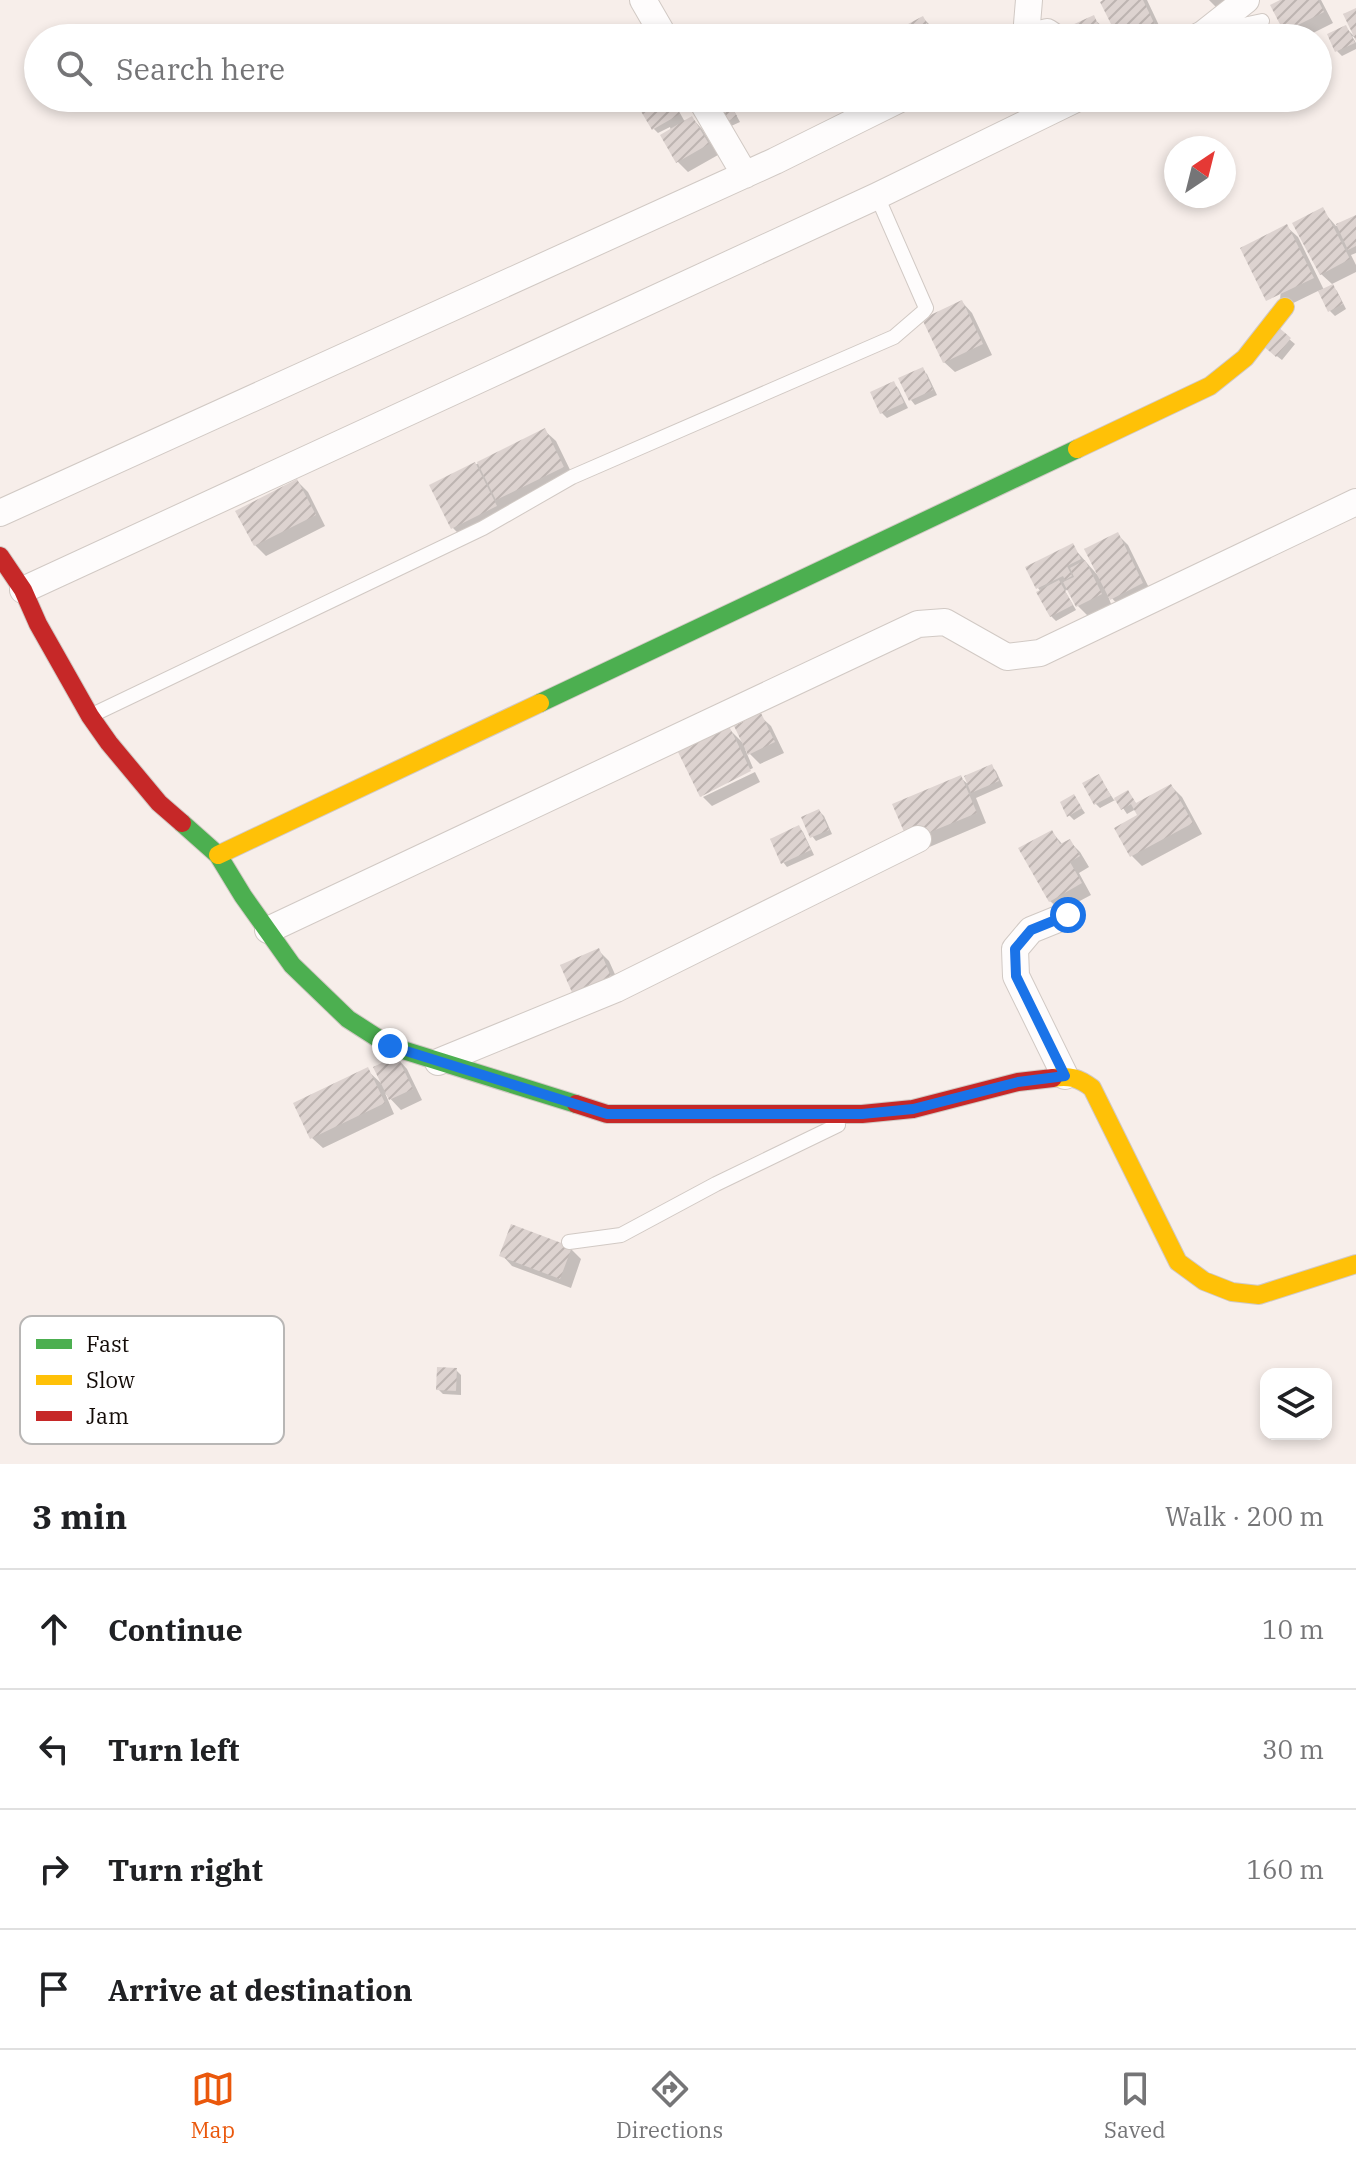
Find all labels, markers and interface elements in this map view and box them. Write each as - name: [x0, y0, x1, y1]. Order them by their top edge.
- search box: [24, 24, 1332, 112]
- icon: search: [52, 46, 96, 90]
- text: Search here: [116, 49, 285, 88]
- north arrow: [1164, 136, 1236, 208]
- route start: [1050, 897, 1086, 933]
- route end: [372, 1028, 408, 1064]
- legend: [20, 1316, 284, 1444]
- text: Fast: [86, 1329, 129, 1358]
- text: Slow: [86, 1365, 135, 1394]
- map controls: [1260, 1368, 1332, 1440]
- button: layers: [1260, 1368, 1332, 1440]
- text: Jam: [86, 1401, 129, 1430]
- text: 3 min: [32, 1494, 127, 1538]
- text: Walk · 200 m: [1165, 1499, 1324, 1533]
- icon: ahead: [32, 1607, 76, 1651]
- text: Continue: [108, 1610, 243, 1649]
- text: 10 m: [1262, 1612, 1324, 1646]
- icon: left: [32, 1727, 76, 1771]
- text: Turn left: [108, 1730, 240, 1769]
- text: 30 m: [1262, 1732, 1324, 1766]
- icon: right: [32, 1847, 76, 1891]
- text: Turn right: [108, 1850, 263, 1889]
- text: 160 m: [1246, 1852, 1324, 1886]
- icon: arrive: [32, 1967, 76, 2011]
- text: Arrive at destination: [108, 1970, 413, 2009]
- tab: Map: [190, 2067, 235, 2144]
- tab: Directions: [616, 2067, 723, 2144]
- tab: Saved: [1104, 2067, 1166, 2144]

